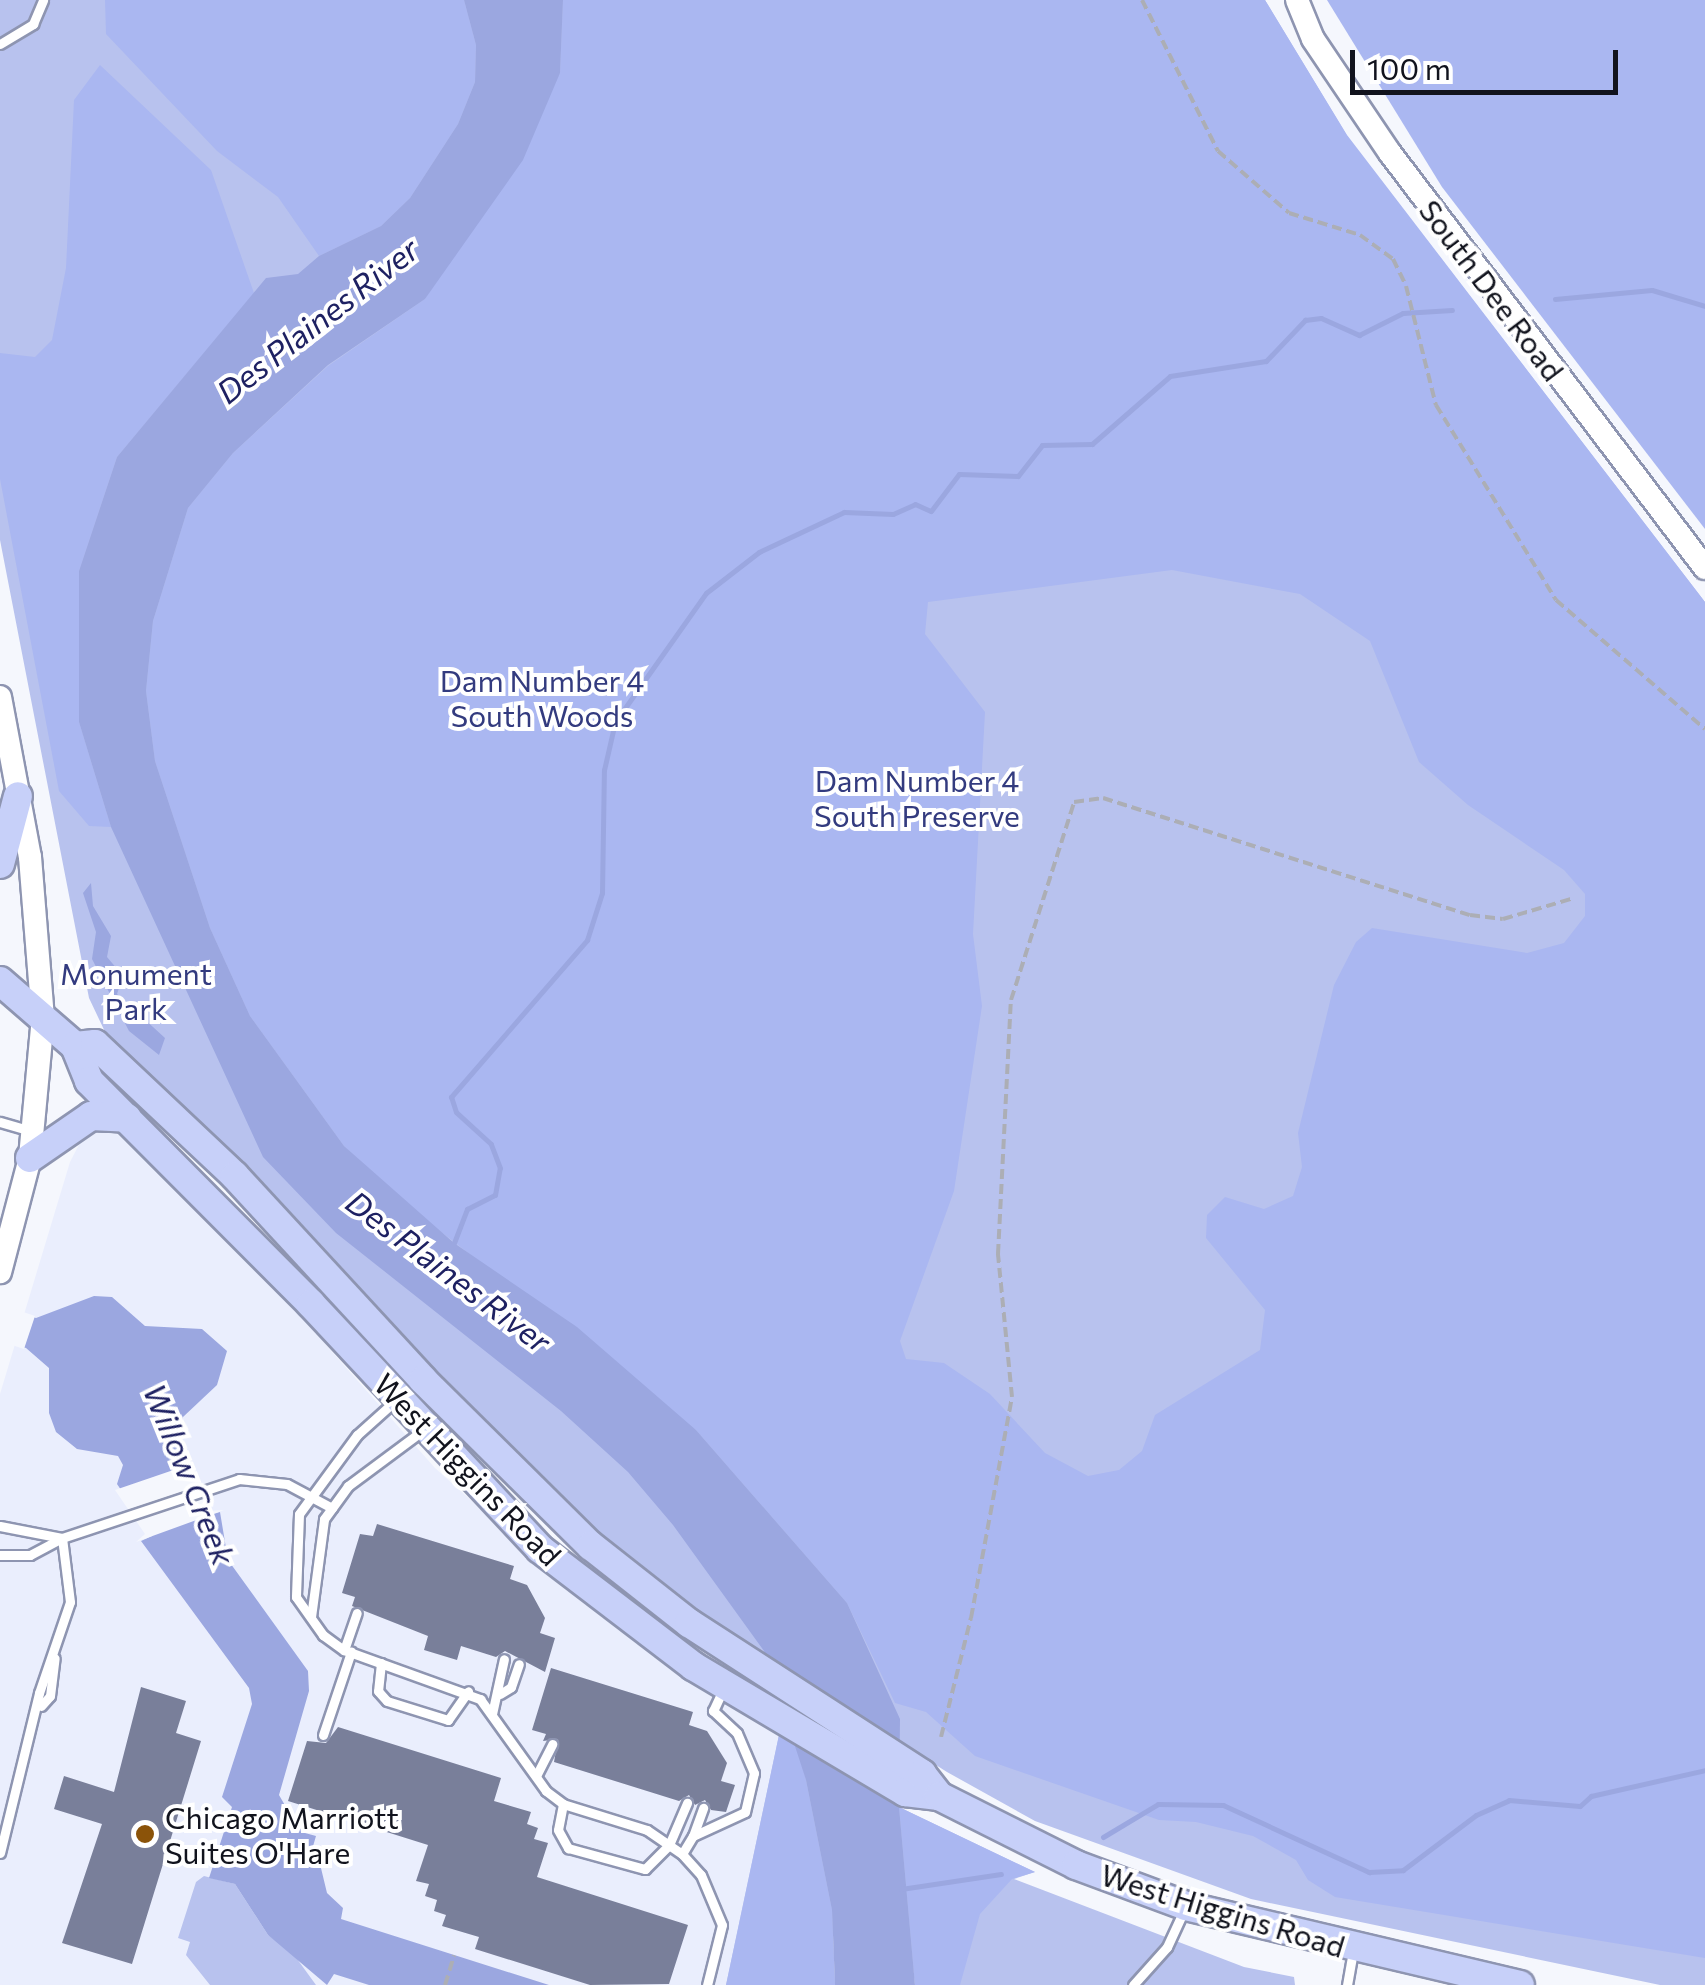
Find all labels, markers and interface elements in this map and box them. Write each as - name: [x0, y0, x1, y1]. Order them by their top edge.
- scale bar: [1355, 30, 1622, 92]
- text: 100 m: [1367, 49, 1451, 86]
- street label: South Dee Road: [1412, 192, 1572, 388]
- water label: Des Plaines River: [208, 229, 426, 411]
- park label: Dam Number 4 South Woods: [440, 662, 644, 732]
- park label: Dam Number 4 South Preserve: [814, 762, 1020, 832]
- park label: Monument Park: [60, 955, 212, 1026]
- water label: Des Plaines River: [339, 1182, 559, 1360]
- street label: West Higgins Road: [367, 1365, 569, 1573]
- water label: Willow Creek: [136, 1378, 244, 1570]
- place label: Chicago Marriott Suites O'Hare: [165, 1799, 399, 1870]
- marker: Chicago Marriott Suites O'Hare: [134, 1823, 156, 1845]
- street label: West Higgins Road: [1097, 1856, 1349, 1964]

